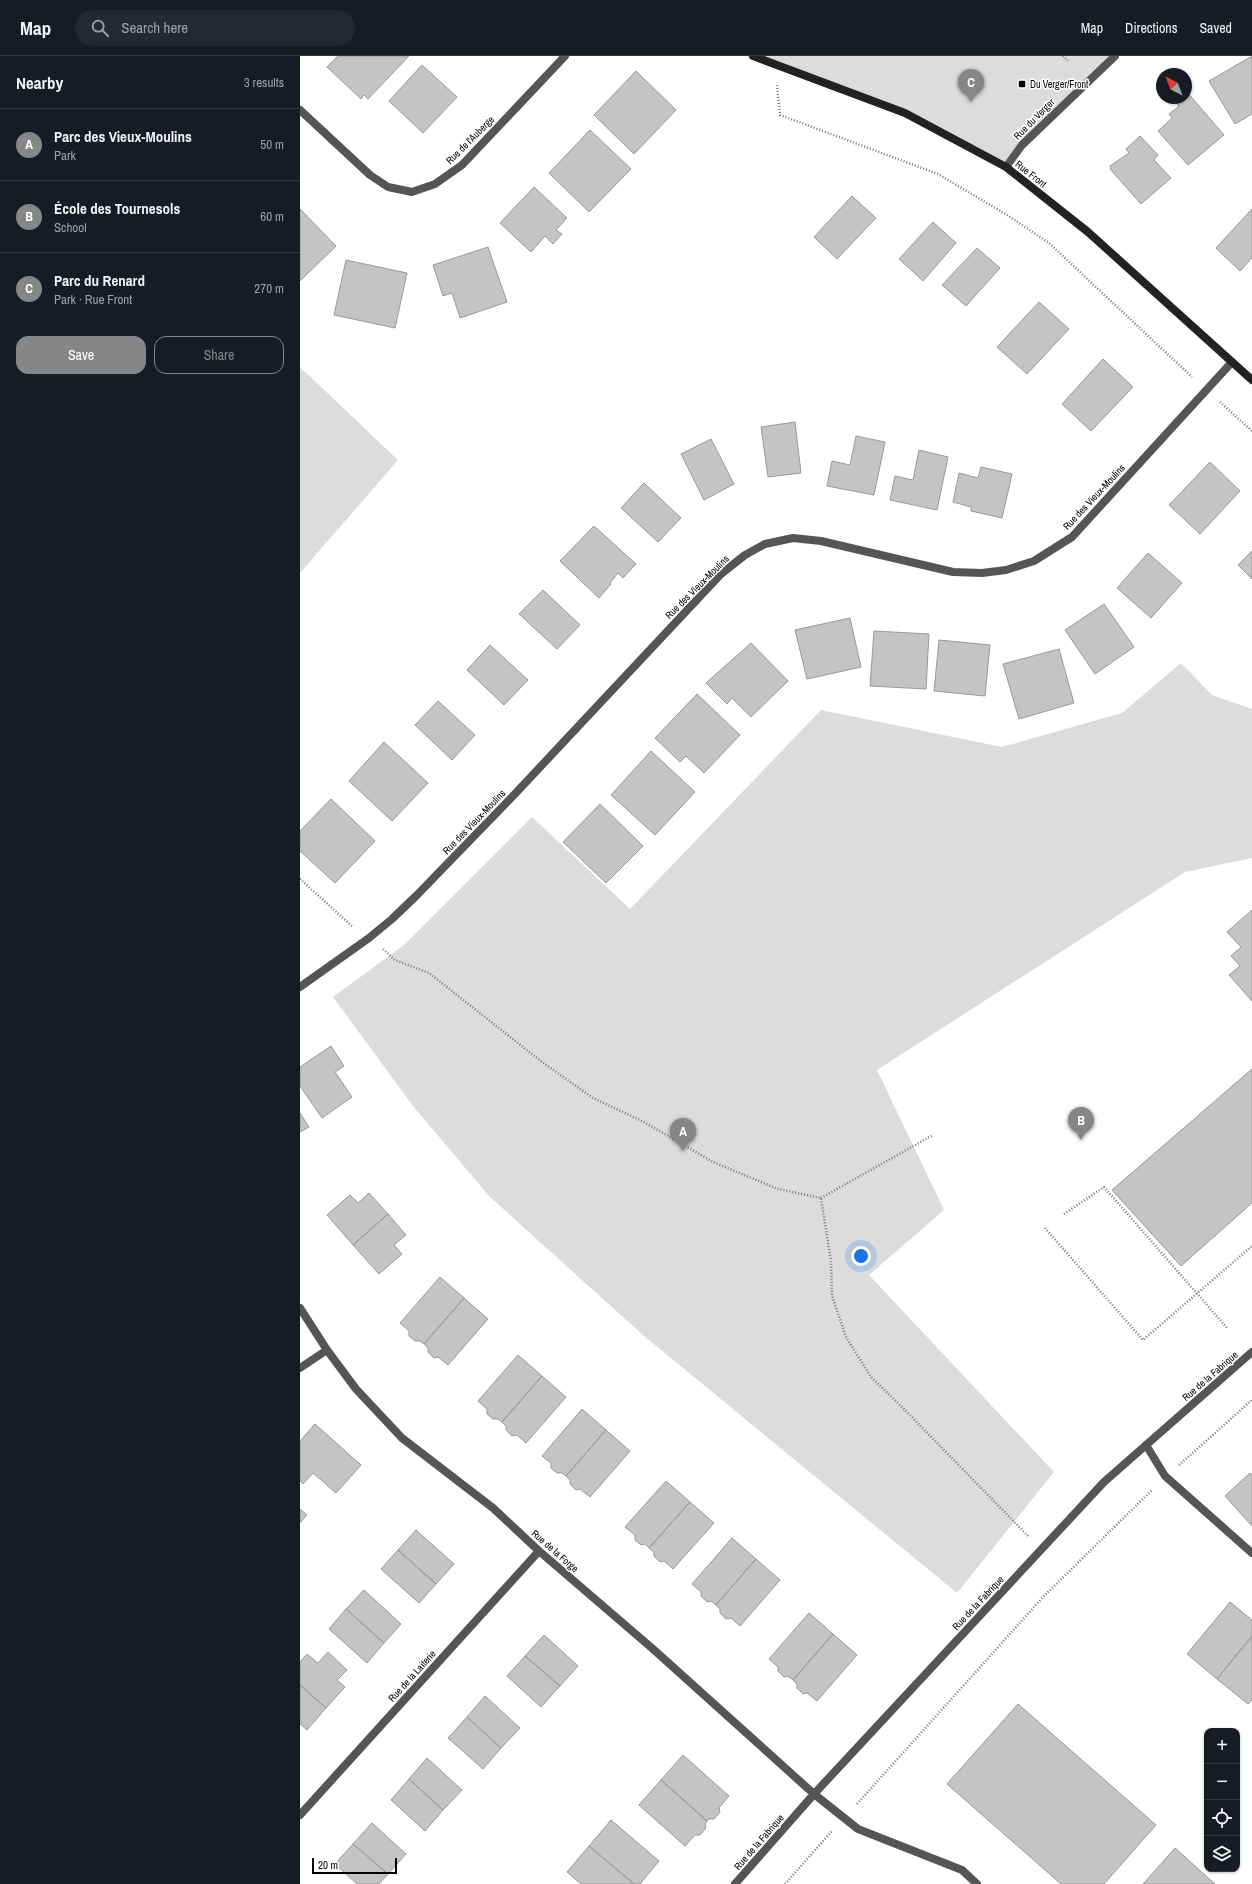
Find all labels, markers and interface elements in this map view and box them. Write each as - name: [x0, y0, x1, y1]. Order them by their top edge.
- search box: [75, 10, 355, 46]
- text: Map: [20, 15, 51, 41]
- icon: search: [89, 17, 111, 39]
- text: Search here: [121, 17, 188, 38]
- text: Map: [1081, 19, 1103, 37]
- text: Directions: [1125, 19, 1177, 37]
- text: Saved: [1199, 19, 1232, 37]
- north arrow: [1156, 68, 1192, 104]
- pin: C: [958, 69, 984, 102]
- text: Nearby: [16, 71, 63, 94]
- text: 3 results: [244, 74, 284, 91]
- place label: Du Verger/Front: [1030, 78, 1089, 91]
- marker: Du Verger/Front: [1017, 79, 1027, 89]
- street label: Rue du Verger: [1011, 96, 1057, 142]
- street label: Rue de l'Auberge: [443, 113, 497, 167]
- text: Parc des Vieux-Moulins: [54, 126, 192, 147]
- text: A: [25, 136, 33, 153]
- text: 50 m: [260, 136, 284, 153]
- text: Park: [54, 147, 76, 164]
- street label: Rue Front: [1013, 158, 1050, 191]
- text: École des Tournesols: [54, 198, 180, 219]
- text: B: [25, 208, 33, 225]
- text: 60 m: [260, 208, 284, 225]
- text: School: [54, 219, 87, 236]
- text: Parc du Renard: [54, 270, 145, 291]
- text: C: [25, 280, 33, 297]
- text: 270 m: [254, 280, 284, 297]
- text: Park · Rue Front: [54, 291, 132, 308]
- button: Save: [16, 336, 146, 374]
- button: Share: [154, 336, 284, 374]
- street label: Rue des Vieux-Moulins: [1060, 461, 1128, 533]
- street label: Rue des Vieux-Moulins: [662, 552, 732, 622]
- street label: Rue des Vieux-Moulins: [440, 787, 508, 857]
- pin: B: [1068, 1107, 1094, 1140]
- pin: A: [670, 1118, 696, 1151]
- your location: [851, 1246, 871, 1266]
- street label: Rue de la Fabrique: [1179, 1348, 1241, 1404]
- street label: Rue de la Forge: [529, 1527, 582, 1575]
- street label: Rue de la Fabrique: [949, 1573, 1007, 1633]
- street label: Rue de la Laiterie: [385, 1647, 439, 1705]
- map controls: [1204, 1728, 1240, 1872]
- button: +: [1204, 1728, 1240, 1764]
- button: −: [1204, 1764, 1240, 1800]
- button: locate: [1204, 1800, 1240, 1836]
- street label: Rue de la Fabrique: [731, 1811, 787, 1873]
- button: layers: [1204, 1836, 1240, 1872]
- scale bar: [312, 1856, 397, 1875]
- text: 20 m: [318, 1858, 338, 1872]

